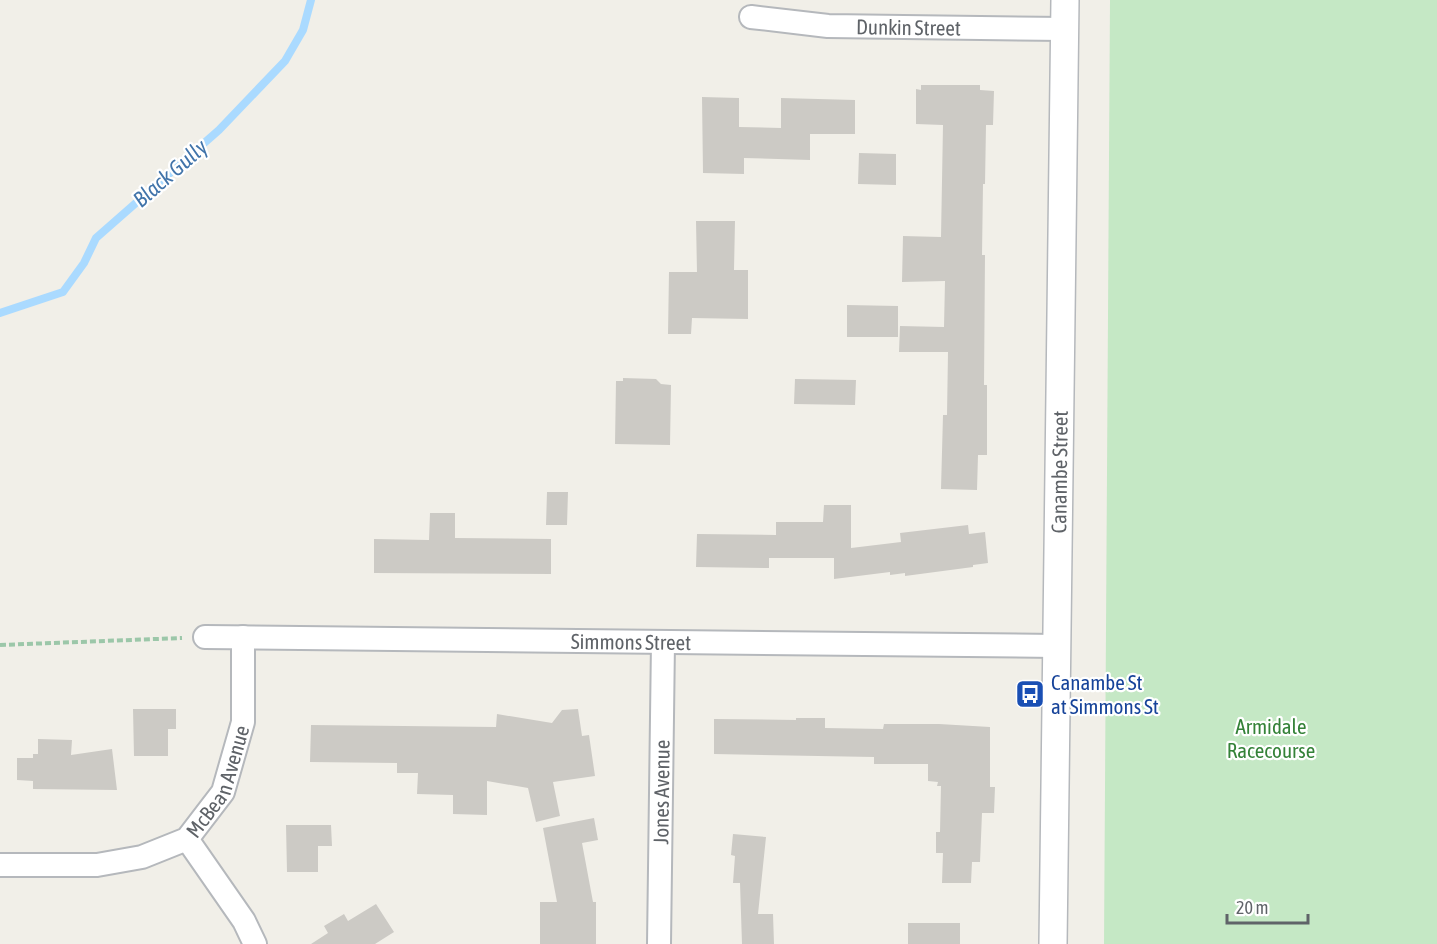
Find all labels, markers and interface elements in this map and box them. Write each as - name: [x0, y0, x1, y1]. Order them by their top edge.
- street label: Dunkin Street: [856, 14, 961, 40]
- water label: Black Gully: [128, 133, 213, 212]
- street label: Canambe Street: [1046, 410, 1072, 534]
- street label: Simmons Street: [571, 629, 691, 654]
- place label: Canambe St at Simmons St: [1051, 670, 1159, 718]
- bus stop icon: Canambe St at Simmons St: [1014, 678, 1046, 710]
- park label: Armidale Racecourse: [1227, 714, 1315, 762]
- street label: McBean Avenue: [181, 723, 253, 842]
- street label: Jones Avenue: [648, 739, 674, 845]
- scale bar: [1227, 887, 1308, 925]
- text: 20 m: [1236, 897, 1268, 918]

